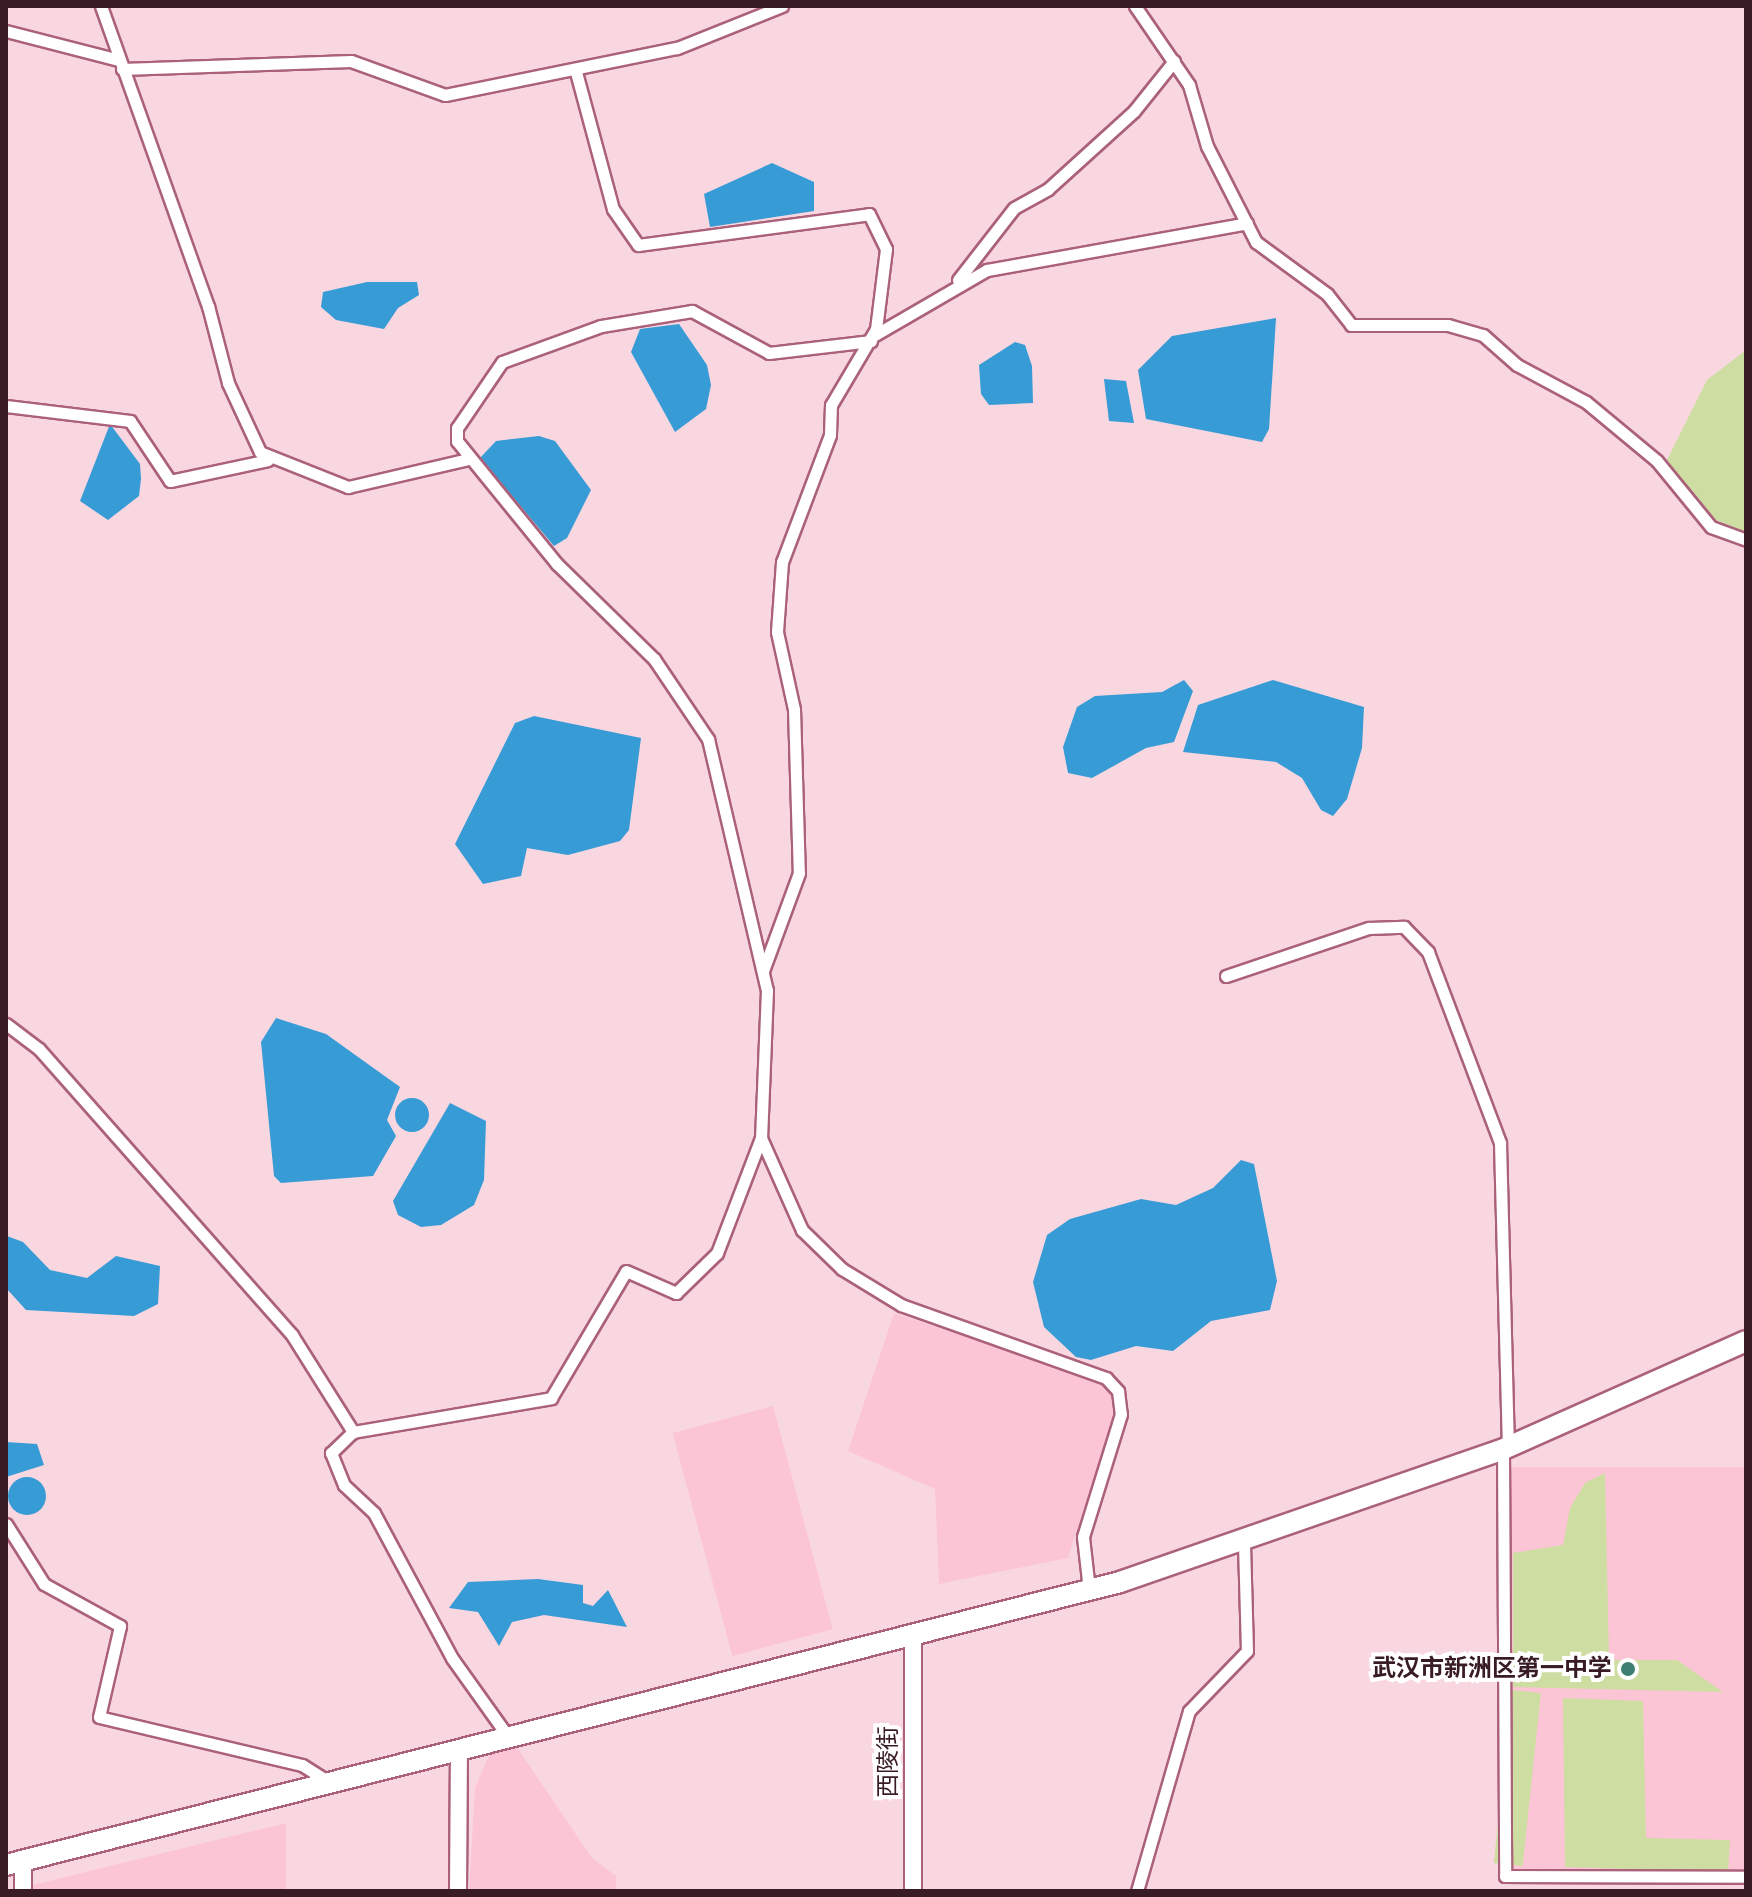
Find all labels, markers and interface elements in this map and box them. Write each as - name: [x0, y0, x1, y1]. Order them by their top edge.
- place label: 武汉市新洲区第一中学: [1372, 1655, 1612, 1683]
- marker: 武汉市新洲区第一中学: [1619, 1660, 1637, 1678]
- street label: 西陵街: [875, 1726, 903, 1798]

